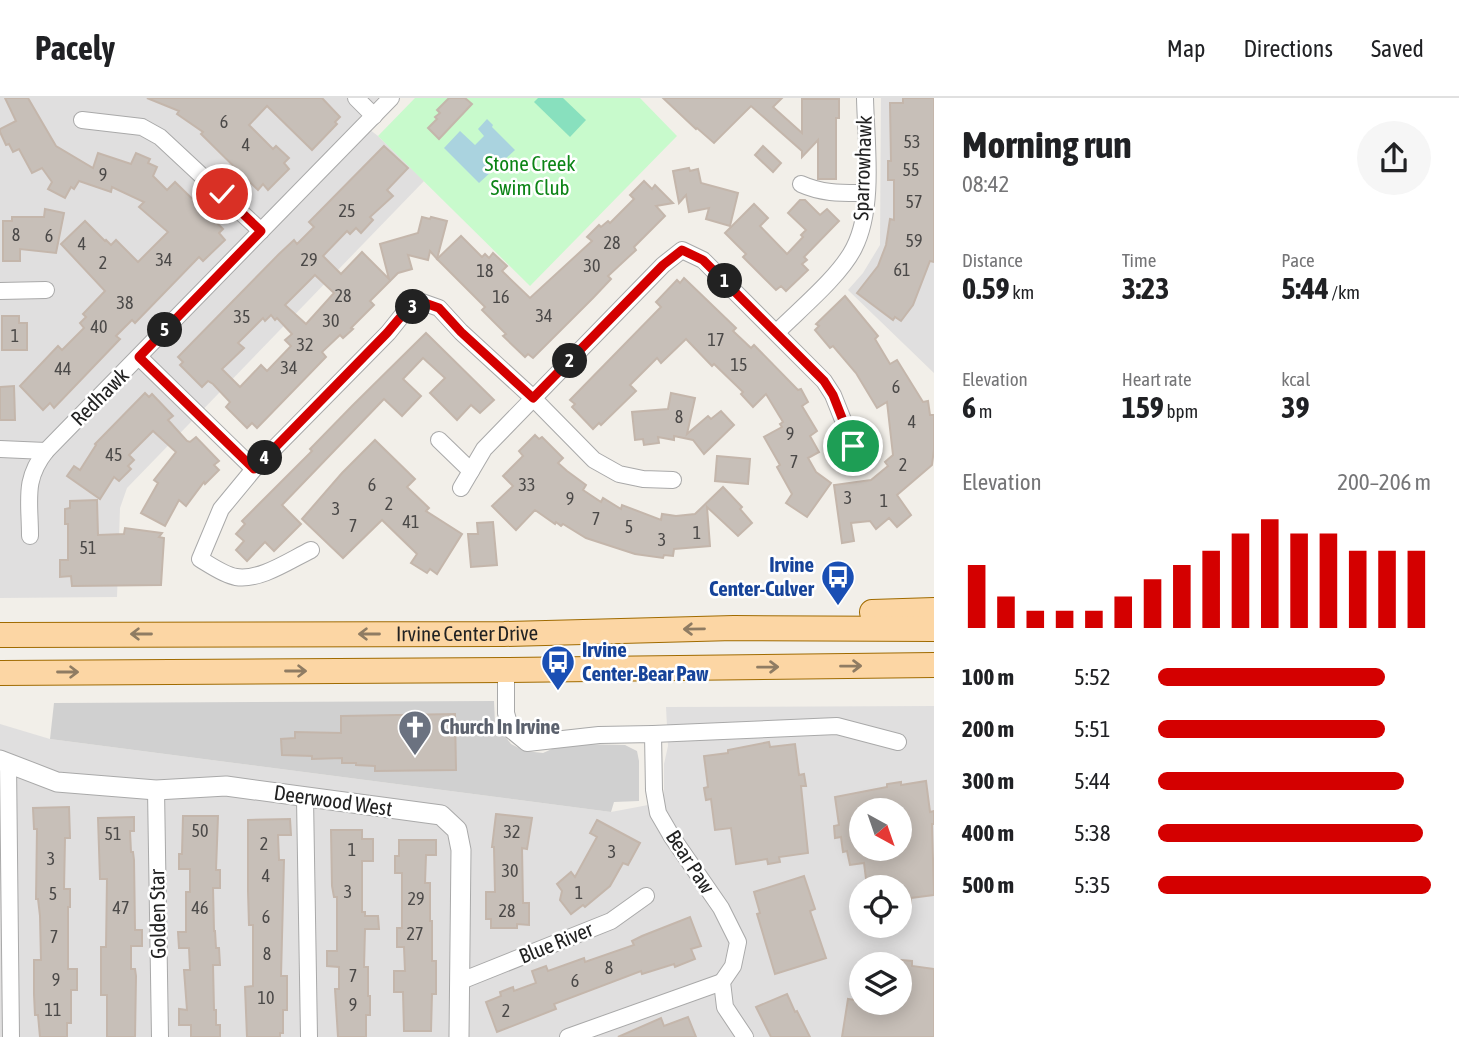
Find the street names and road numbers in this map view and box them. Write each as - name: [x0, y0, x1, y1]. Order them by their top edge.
- street label: Sparrowhawk: [848, 115, 876, 221]
- street label: Redhawk: [65, 362, 133, 430]
- street label: Irvine Center Drive: [396, 620, 538, 645]
- street label: Deerwood West: [272, 780, 394, 820]
- street label: Bear Paw: [662, 825, 720, 898]
- street label: Golden Star: [144, 868, 170, 959]
- street label: Blue River: [515, 916, 597, 968]

